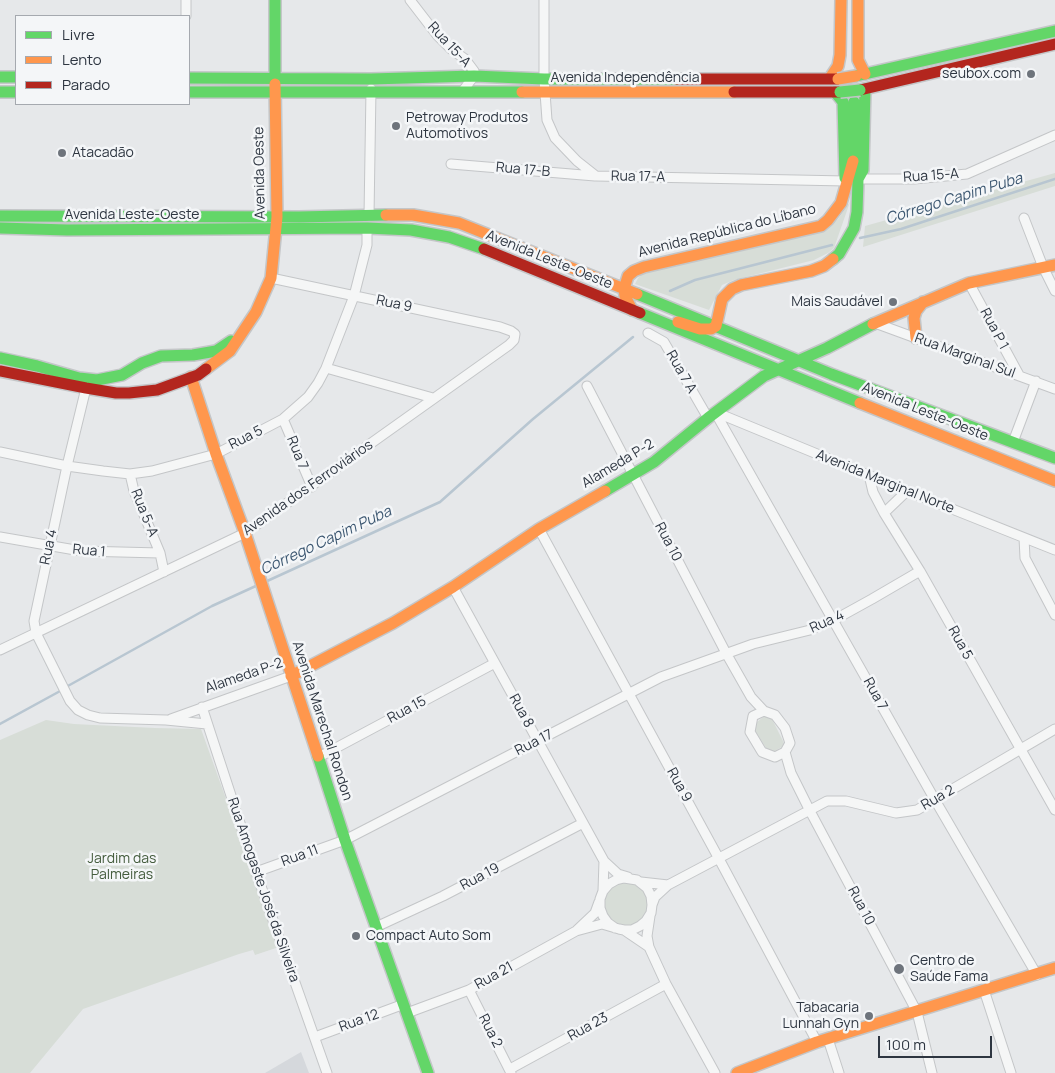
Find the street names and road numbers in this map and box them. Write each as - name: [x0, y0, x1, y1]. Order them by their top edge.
- street label: Rua 15-A: [424, 19, 474, 71]
- street label: Avenida Independência: [550, 70, 700, 86]
- street label: Avenida Oeste: [251, 126, 269, 220]
- street label: Rua 17-B: [495, 159, 551, 181]
- street label: Rua 15-A: [903, 166, 959, 186]
- street label: Rua 17-A: [611, 168, 665, 186]
- street label: Avenida República do Líbano: [636, 201, 818, 261]
- street label: Avenida Leste-Oeste: [65, 207, 199, 223]
- street label: Avenida Leste-Oeste: [483, 227, 615, 293]
- street label: Rua 9: [374, 292, 414, 316]
- street label: Rua P 1: [976, 305, 1012, 353]
- street label: Rua Marginal Sul: [912, 330, 1018, 382]
- street label: Rua 7 A: [662, 348, 700, 396]
- street label: Avenida Leste-Oeste: [859, 379, 991, 445]
- street label: Rua 5: [226, 422, 266, 454]
- street label: Rua 7: [283, 434, 311, 472]
- street label: Alameda P-2: [579, 436, 657, 492]
- street label: Avenida dos Ferroviários: [240, 437, 376, 539]
- street label: Avenida Marginal Norte: [813, 446, 957, 518]
- street label: Rua 5-A: [127, 487, 161, 539]
- street label: Rua 10: [651, 520, 685, 564]
- street label: Rua 4: [37, 528, 61, 566]
- street label: Rua 1: [72, 541, 106, 561]
- street label: Rua 4: [807, 607, 847, 637]
- street label: Rua 5: [944, 623, 976, 663]
- street label: Avenida Marechal Rondon: [288, 639, 356, 803]
- street label: Alameda P-2: [203, 655, 285, 697]
- street label: Rua 7: [859, 675, 891, 713]
- street label: Rua 8: [505, 691, 537, 731]
- street label: Rua 15: [385, 693, 429, 727]
- street label: Rua 17: [512, 726, 556, 760]
- street label: Rua 9: [663, 765, 695, 805]
- street label: Rua 2: [918, 782, 958, 814]
- street label: Rua Amogaste José da Silveira: [223, 795, 303, 985]
- street label: Rua 11: [279, 841, 321, 871]
- street label: Rua 19: [458, 860, 502, 894]
- street label: Rua 10: [844, 884, 878, 928]
- street label: Rua 21: [472, 959, 516, 993]
- street label: Rua 12: [337, 1006, 381, 1036]
- street label: Rua 23: [565, 1009, 611, 1045]
- street label: Rua 2: [474, 1011, 506, 1051]

